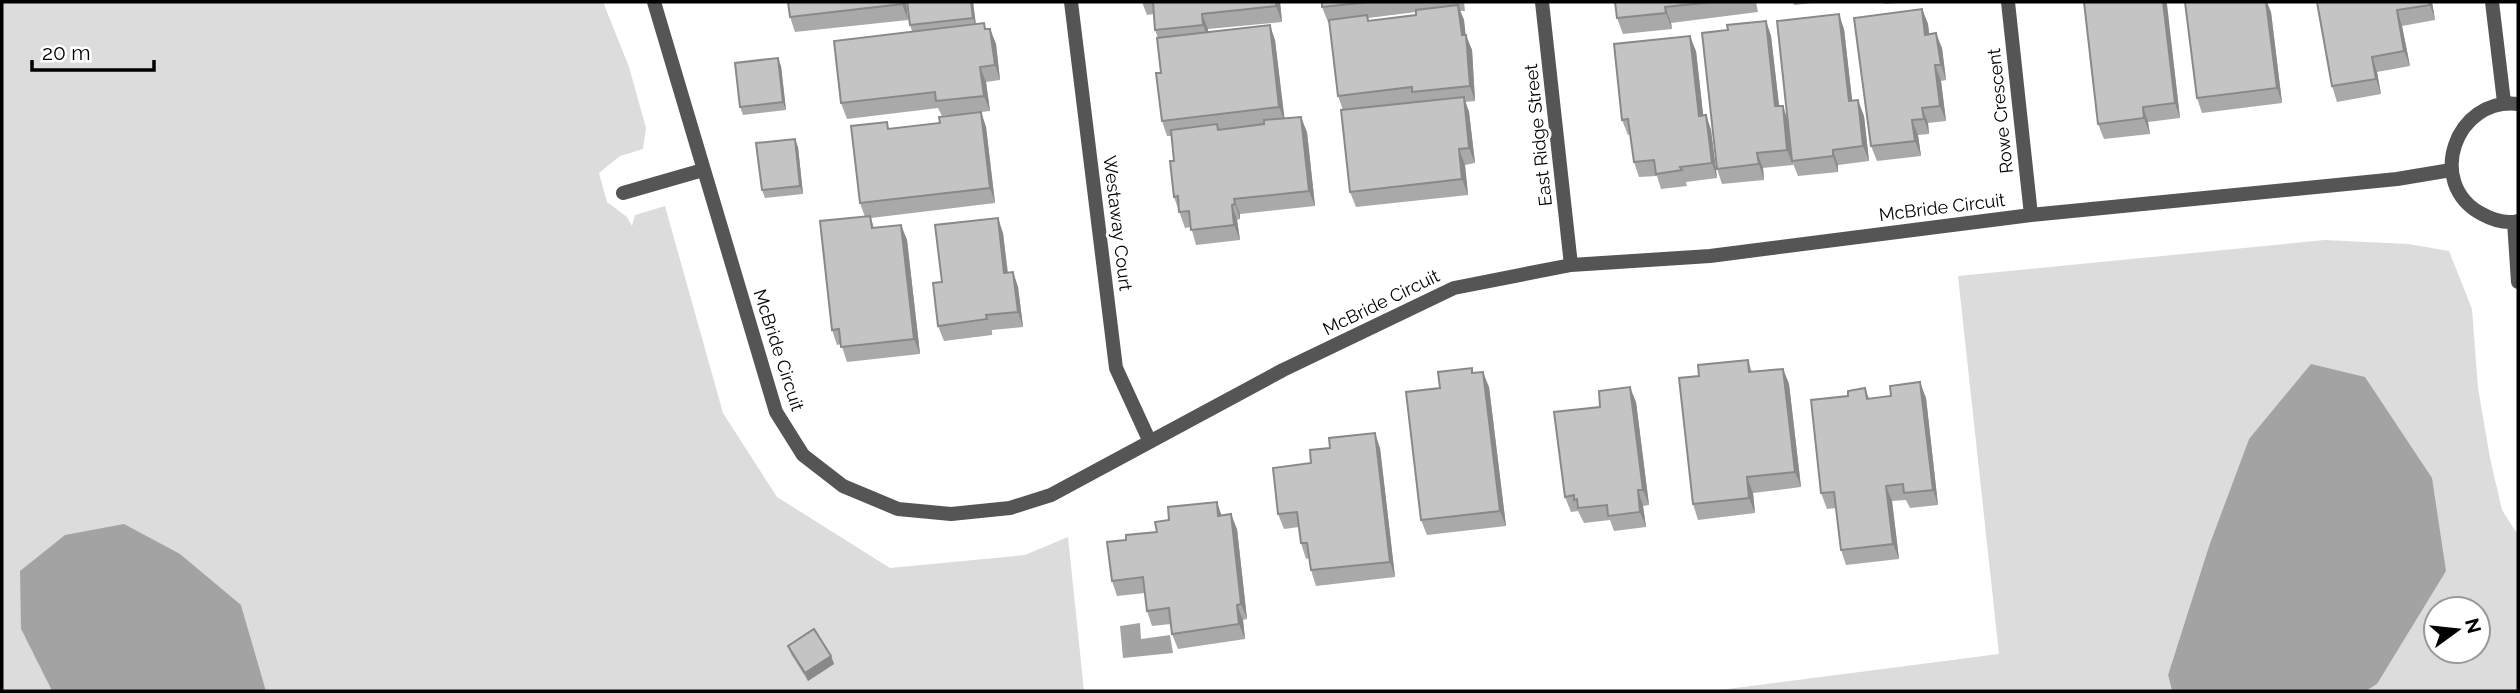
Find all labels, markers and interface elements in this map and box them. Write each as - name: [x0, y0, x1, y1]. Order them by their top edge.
- scale bar: [32, 28, 154, 72]
- text: 20 m: [42, 40, 90, 65]
- street label: Rowe Crescent: [1983, 47, 2017, 175]
- street label: East Ridge Street: [1520, 63, 1556, 207]
- street label: Westaway Court: [1099, 154, 1137, 292]
- street label: McBride Circuit: [1878, 189, 2006, 225]
- street label: McBride Circuit: [1319, 265, 1443, 339]
- street label: McBride Circuit: [749, 286, 809, 414]
- north arrow: [2422, 595, 2492, 665]
- text: N: [2461, 616, 2486, 635]

